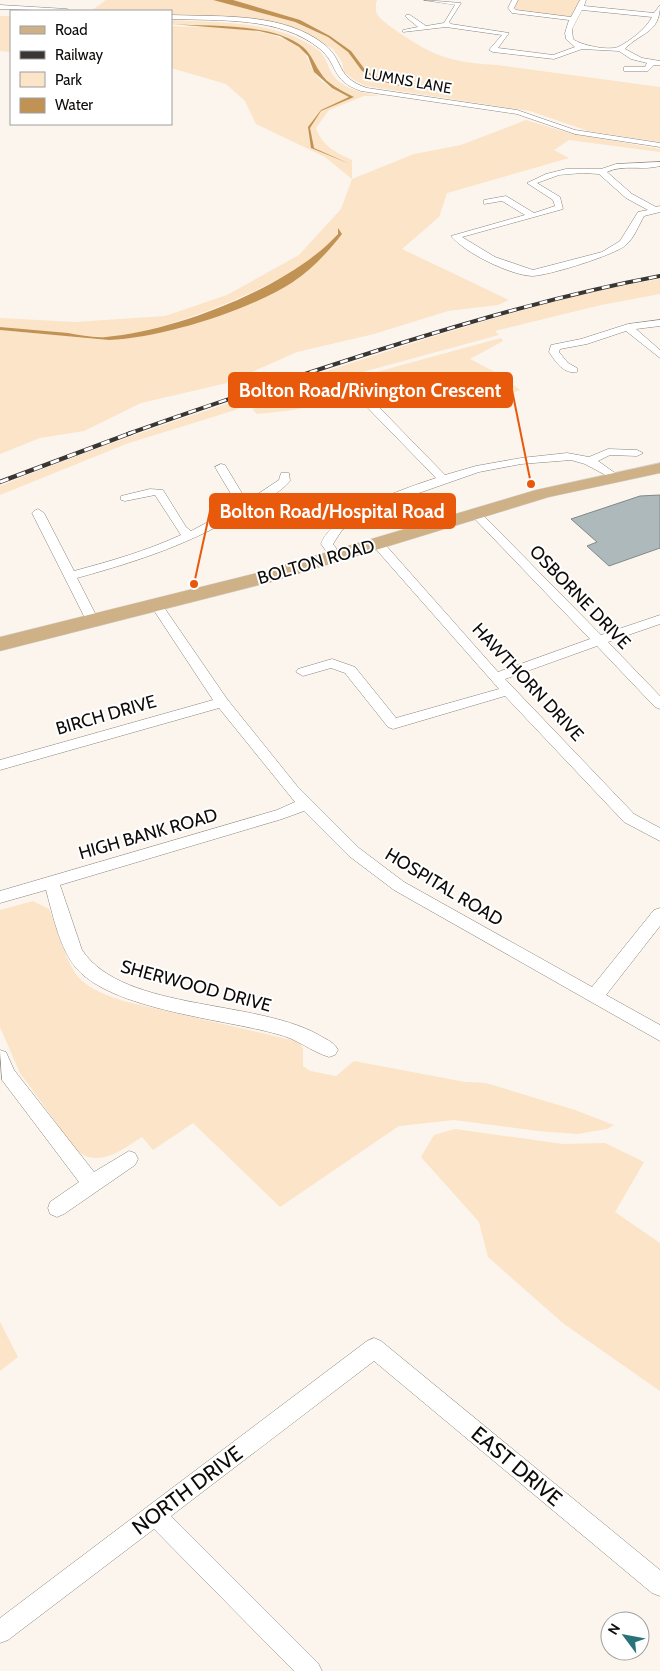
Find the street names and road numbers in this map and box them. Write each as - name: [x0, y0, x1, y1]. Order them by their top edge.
- street label: LUMNS LANE: [363, 64, 453, 98]
- street label: BOLTON ROAD: [255, 535, 377, 589]
- street label: OSBORNE DRIVE: [525, 540, 635, 654]
- street label: HAWTHORN DRIVE: [468, 618, 588, 746]
- street label: BIRCH DRIVE: [53, 690, 159, 740]
- street label: HIGH BANK ROAD: [76, 804, 220, 864]
- street label: HOSPITAL ROAD: [381, 843, 507, 931]
- street label: SHERWOOD DRIVE: [118, 955, 274, 1017]
- street label: EAST DRIVE: [467, 1421, 567, 1511]
- street label: NORTH DRIVE: [127, 1440, 247, 1540]

